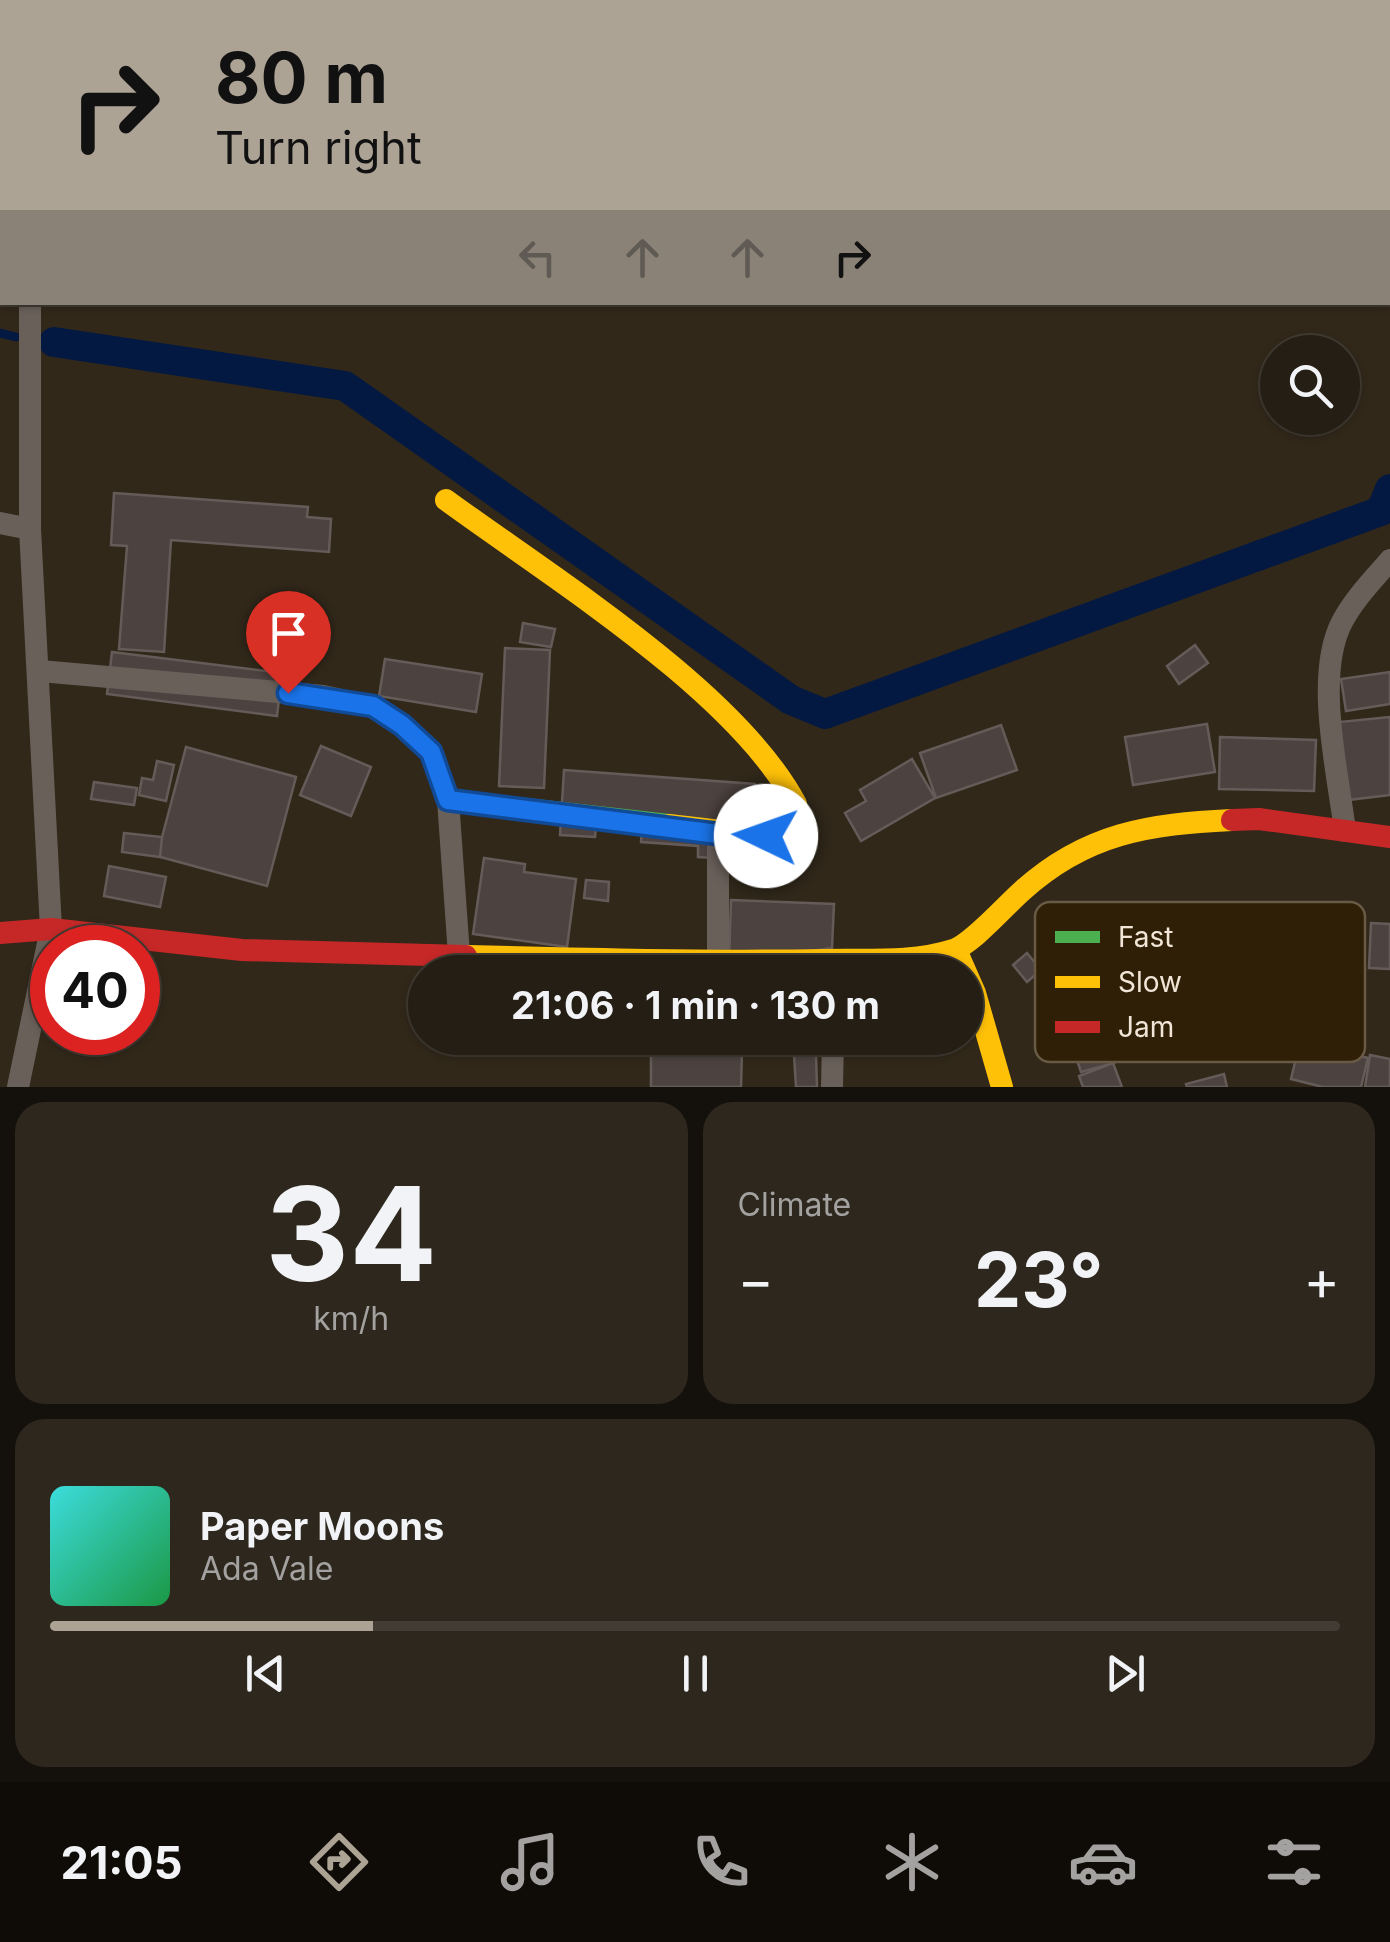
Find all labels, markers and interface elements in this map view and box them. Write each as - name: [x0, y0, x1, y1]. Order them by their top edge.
- text: 80 m: [215, 35, 388, 120]
- icon: right: [50, 40, 180, 170]
- text: Turn right: [215, 120, 422, 175]
- icon: left: [510, 230, 565, 285]
- icon: ahead: [615, 230, 670, 285]
- icon: ahead: [720, 230, 775, 285]
- icon: right: [825, 230, 880, 285]
- map controls: [1260, 335, 1360, 435]
- button: search: [1260, 335, 1360, 435]
- pin: [246, 591, 331, 694]
- icon: arrive: [261, 606, 316, 661]
- position arrow: [714, 784, 818, 888]
- legend: [1035, 902, 1365, 1062]
- text: Fast: [1118, 920, 1174, 954]
- speed limit sign: 40: [30, 925, 160, 1055]
- text: Slow: [1118, 965, 1182, 999]
- text: 21:06 · 1 min · 130 m: [511, 982, 880, 1028]
- text: Jam: [1118, 1010, 1174, 1044]
- text: 34: [265, 1155, 437, 1312]
- text: Climate: [738, 1185, 851, 1224]
- text: 23°: [974, 1234, 1104, 1325]
- text: −: [738, 1247, 774, 1313]
- text: +: [1304, 1247, 1340, 1313]
- text: km/h: [313, 1299, 389, 1338]
- text: Paper Moons: [200, 1503, 444, 1549]
- text: Ada Vale: [200, 1549, 333, 1588]
- icon: previous: [238, 1646, 293, 1701]
- icon: pause: [668, 1646, 723, 1701]
- icon: next: [1098, 1646, 1153, 1701]
- icon: directions: [304, 1827, 374, 1897]
- icon: music: [495, 1827, 565, 1897]
- icon: phone: [686, 1827, 756, 1897]
- icon: climate: [877, 1827, 947, 1897]
- icon: car: [1068, 1827, 1138, 1897]
- icon: filters: [1259, 1827, 1329, 1897]
- text: 21:05: [61, 1835, 182, 1890]

